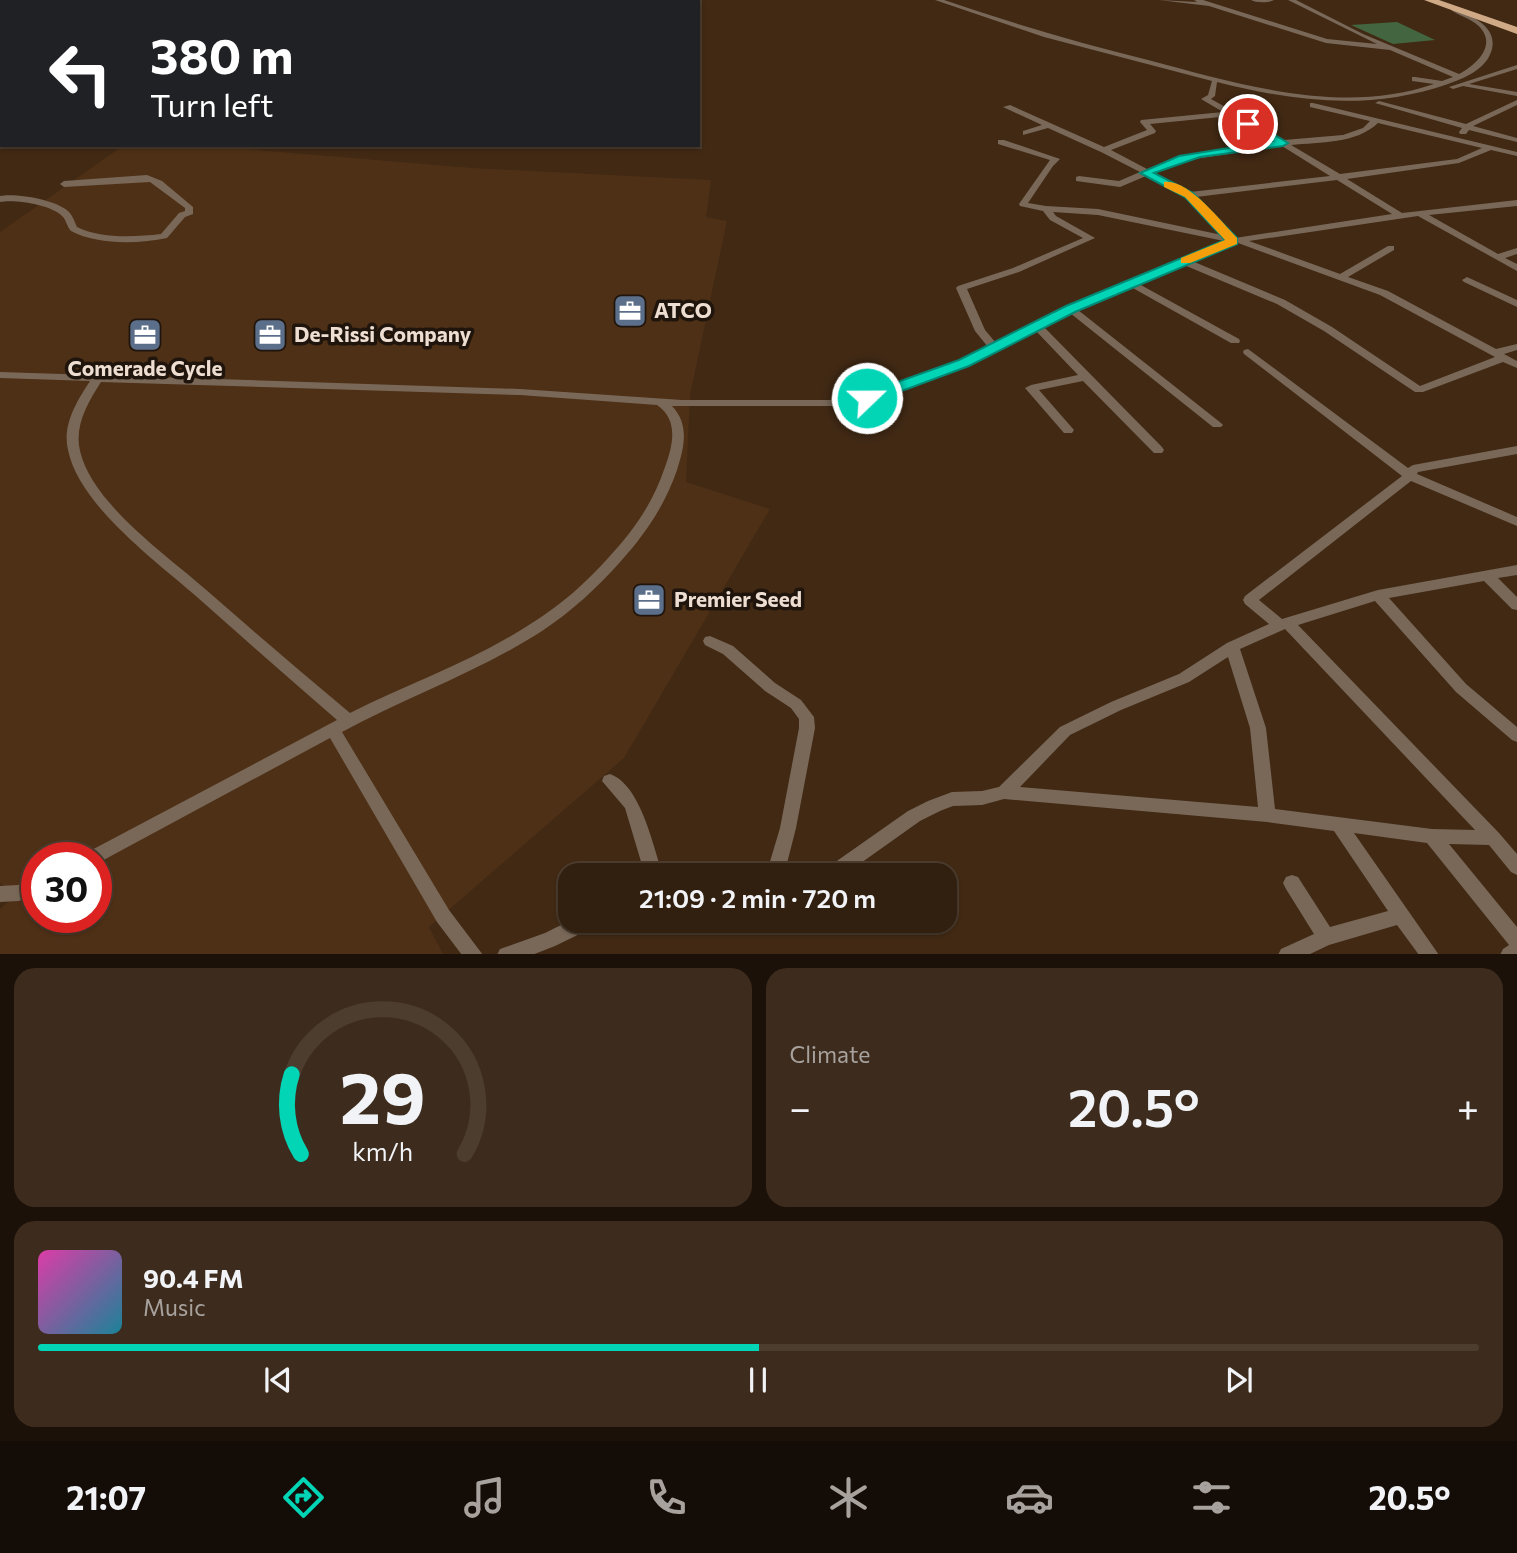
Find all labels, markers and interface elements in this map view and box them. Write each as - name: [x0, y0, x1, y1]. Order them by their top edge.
- text: 380 m: [150, 24, 294, 84]
- icon: left: [35, 28, 126, 119]
- text: Turn left: [150, 84, 274, 124]
- pin: [1218, 94, 1278, 154]
- icon: arrive: [1229, 105, 1267, 143]
- office icon: ATCO: [611, 292, 649, 330]
- place label: ATCO: [654, 297, 712, 322]
- office icon: Comerade Cycle: [126, 316, 164, 354]
- office icon: De-Rissi Company: [251, 316, 289, 354]
- place label: De-Rissi Company: [294, 321, 472, 346]
- place label: Comerade Cycle: [67, 355, 223, 380]
- position arrow: [830, 361, 904, 435]
- office icon: Premier Seed: [630, 581, 668, 619]
- place label: Premier Seed: [674, 586, 802, 611]
- speed limit sign: 30: [21, 842, 112, 933]
- text: 21:09 · 2 min · 720 m: [639, 882, 876, 913]
- text: Climate: [790, 1040, 871, 1068]
- text: 29: [340, 1050, 426, 1139]
- text: 20.5°: [1068, 1074, 1200, 1138]
- text: −: [790, 1083, 811, 1130]
- text: +: [1457, 1083, 1479, 1130]
- text: km/h: [352, 1135, 413, 1165]
- text: 90.4 FM: [143, 1262, 244, 1293]
- text: Music: [143, 1293, 206, 1321]
- icon: previous: [259, 1361, 297, 1399]
- icon: pause: [739, 1361, 777, 1399]
- icon: next: [1220, 1361, 1258, 1399]
- icon: directions: [279, 1473, 328, 1522]
- icon: music: [460, 1473, 509, 1522]
- icon: phone: [642, 1473, 691, 1522]
- icon: climate: [824, 1473, 873, 1522]
- icon: car: [1005, 1473, 1054, 1522]
- icon: filters: [1187, 1473, 1236, 1522]
- text: 21:07: [66, 1477, 146, 1517]
- text: 20.5°: [1369, 1477, 1451, 1517]

